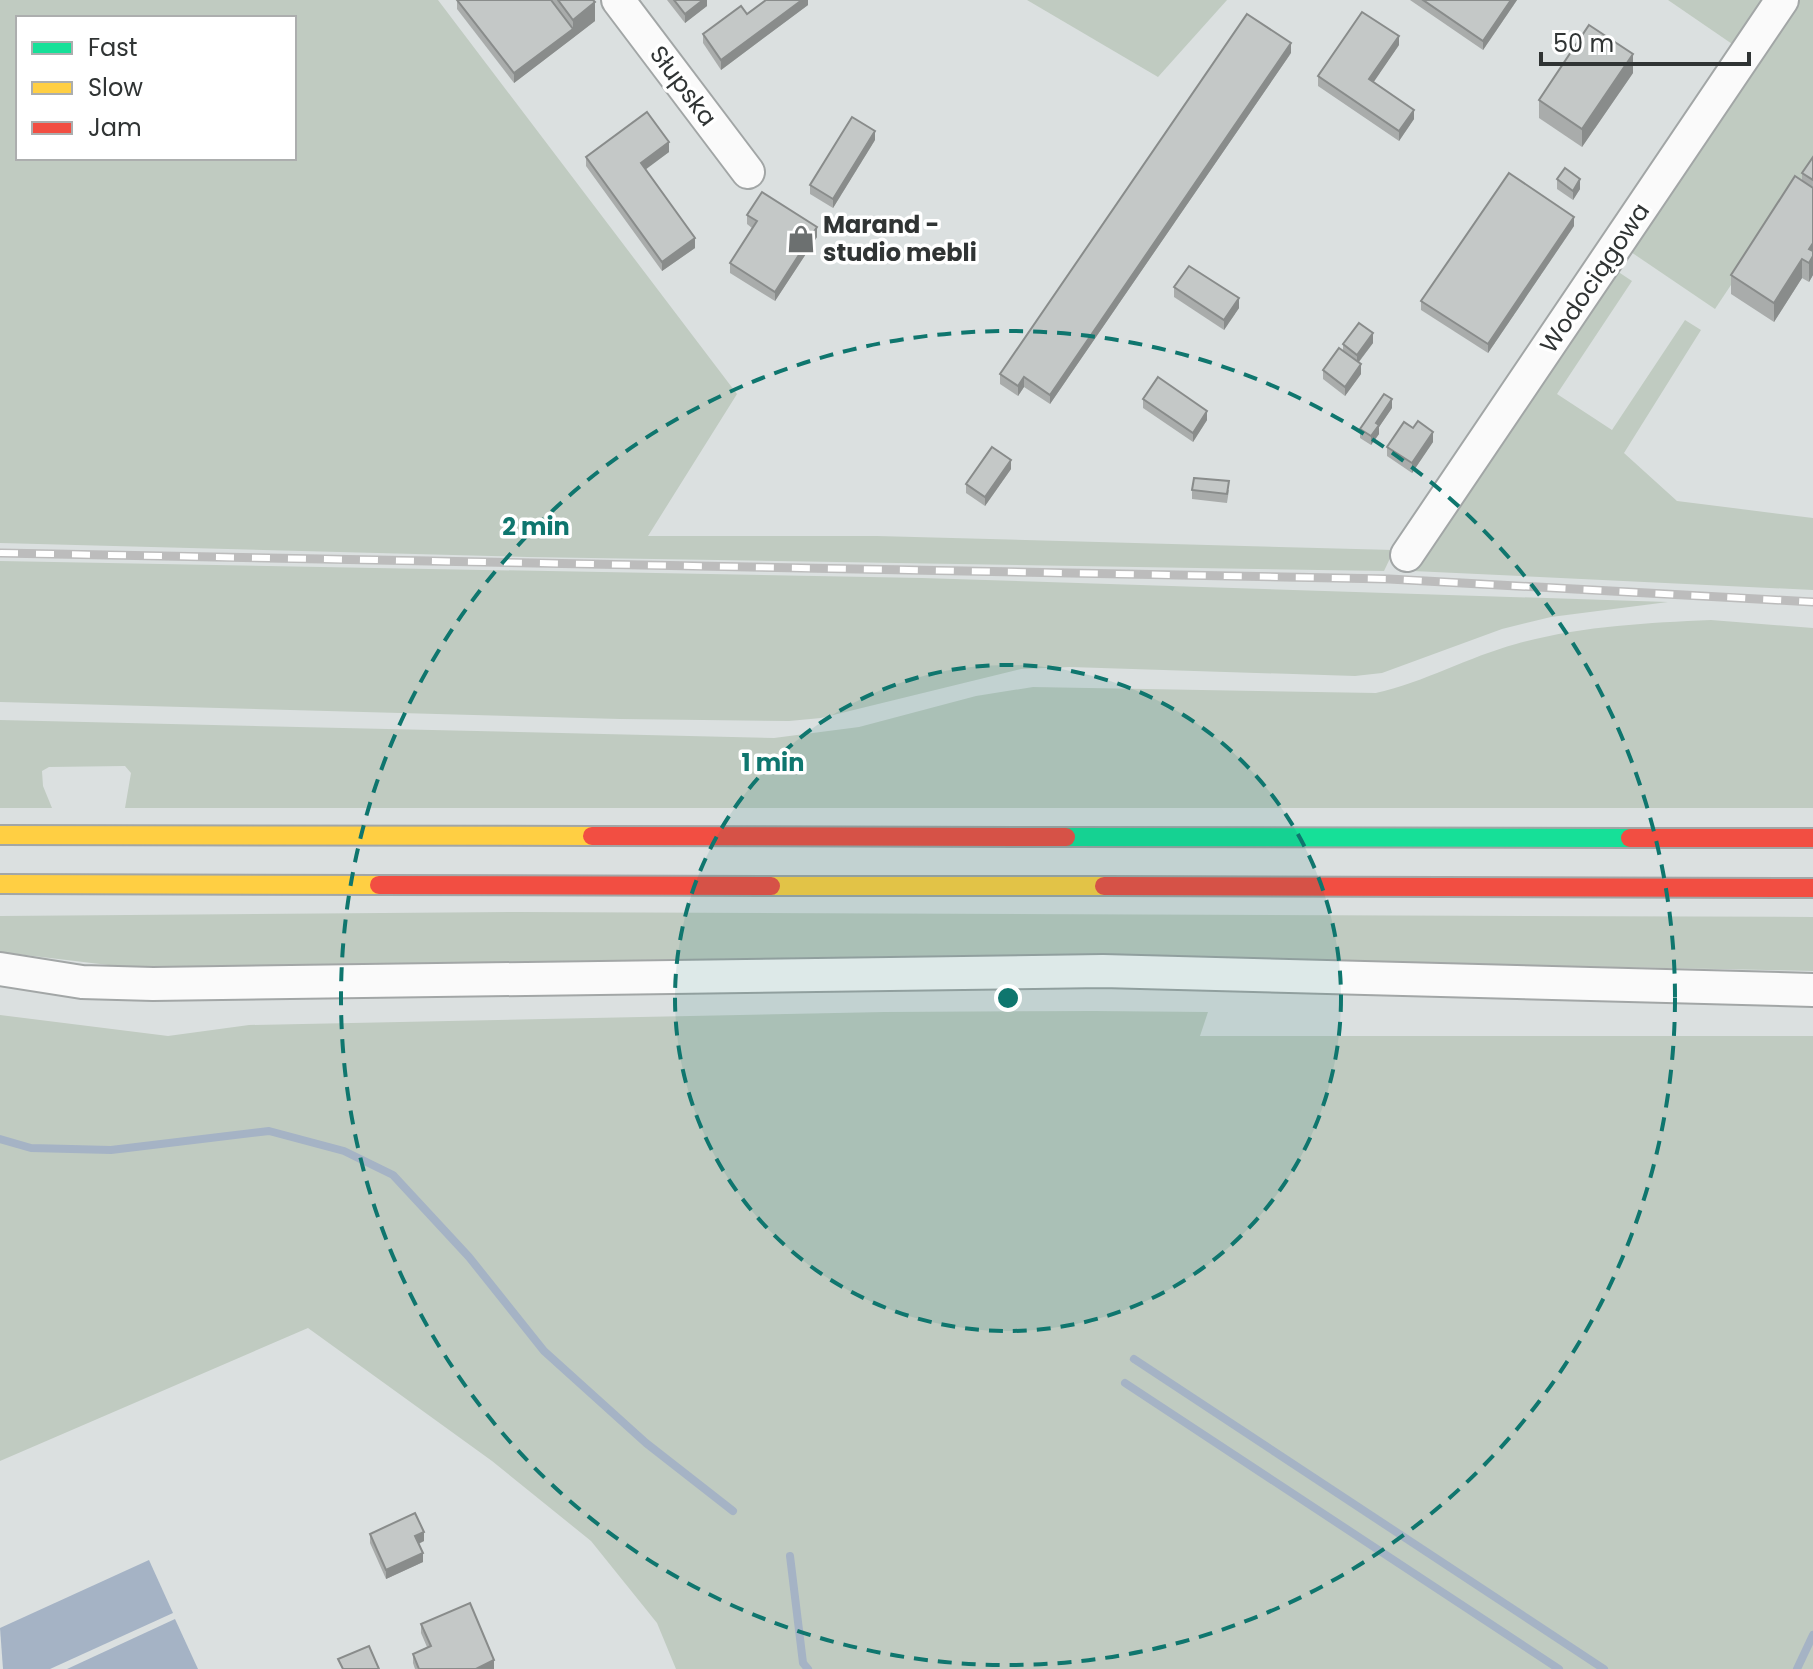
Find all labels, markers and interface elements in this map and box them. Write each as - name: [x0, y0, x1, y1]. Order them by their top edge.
- legend: [16, 16, 296, 160]
- scale bar: [1541, 16, 1749, 66]
- text: 50 m: [1553, 27, 1614, 60]
- text: Fast: [88, 31, 138, 64]
- street label: Słupska: [642, 39, 725, 133]
- text: Slow: [88, 71, 143, 104]
- text: Jam: [88, 111, 142, 144]
- street label: Wodociągowa: [1532, 196, 1657, 359]
- place label: Marand - studio mebli: [823, 208, 977, 269]
- shop icon: Marand - studio mebli: [786, 224, 816, 254]
- text: 2 min: [502, 510, 570, 543]
- text: 1 min: [742, 746, 804, 779]
- centre of rings: [994, 984, 1022, 1012]

